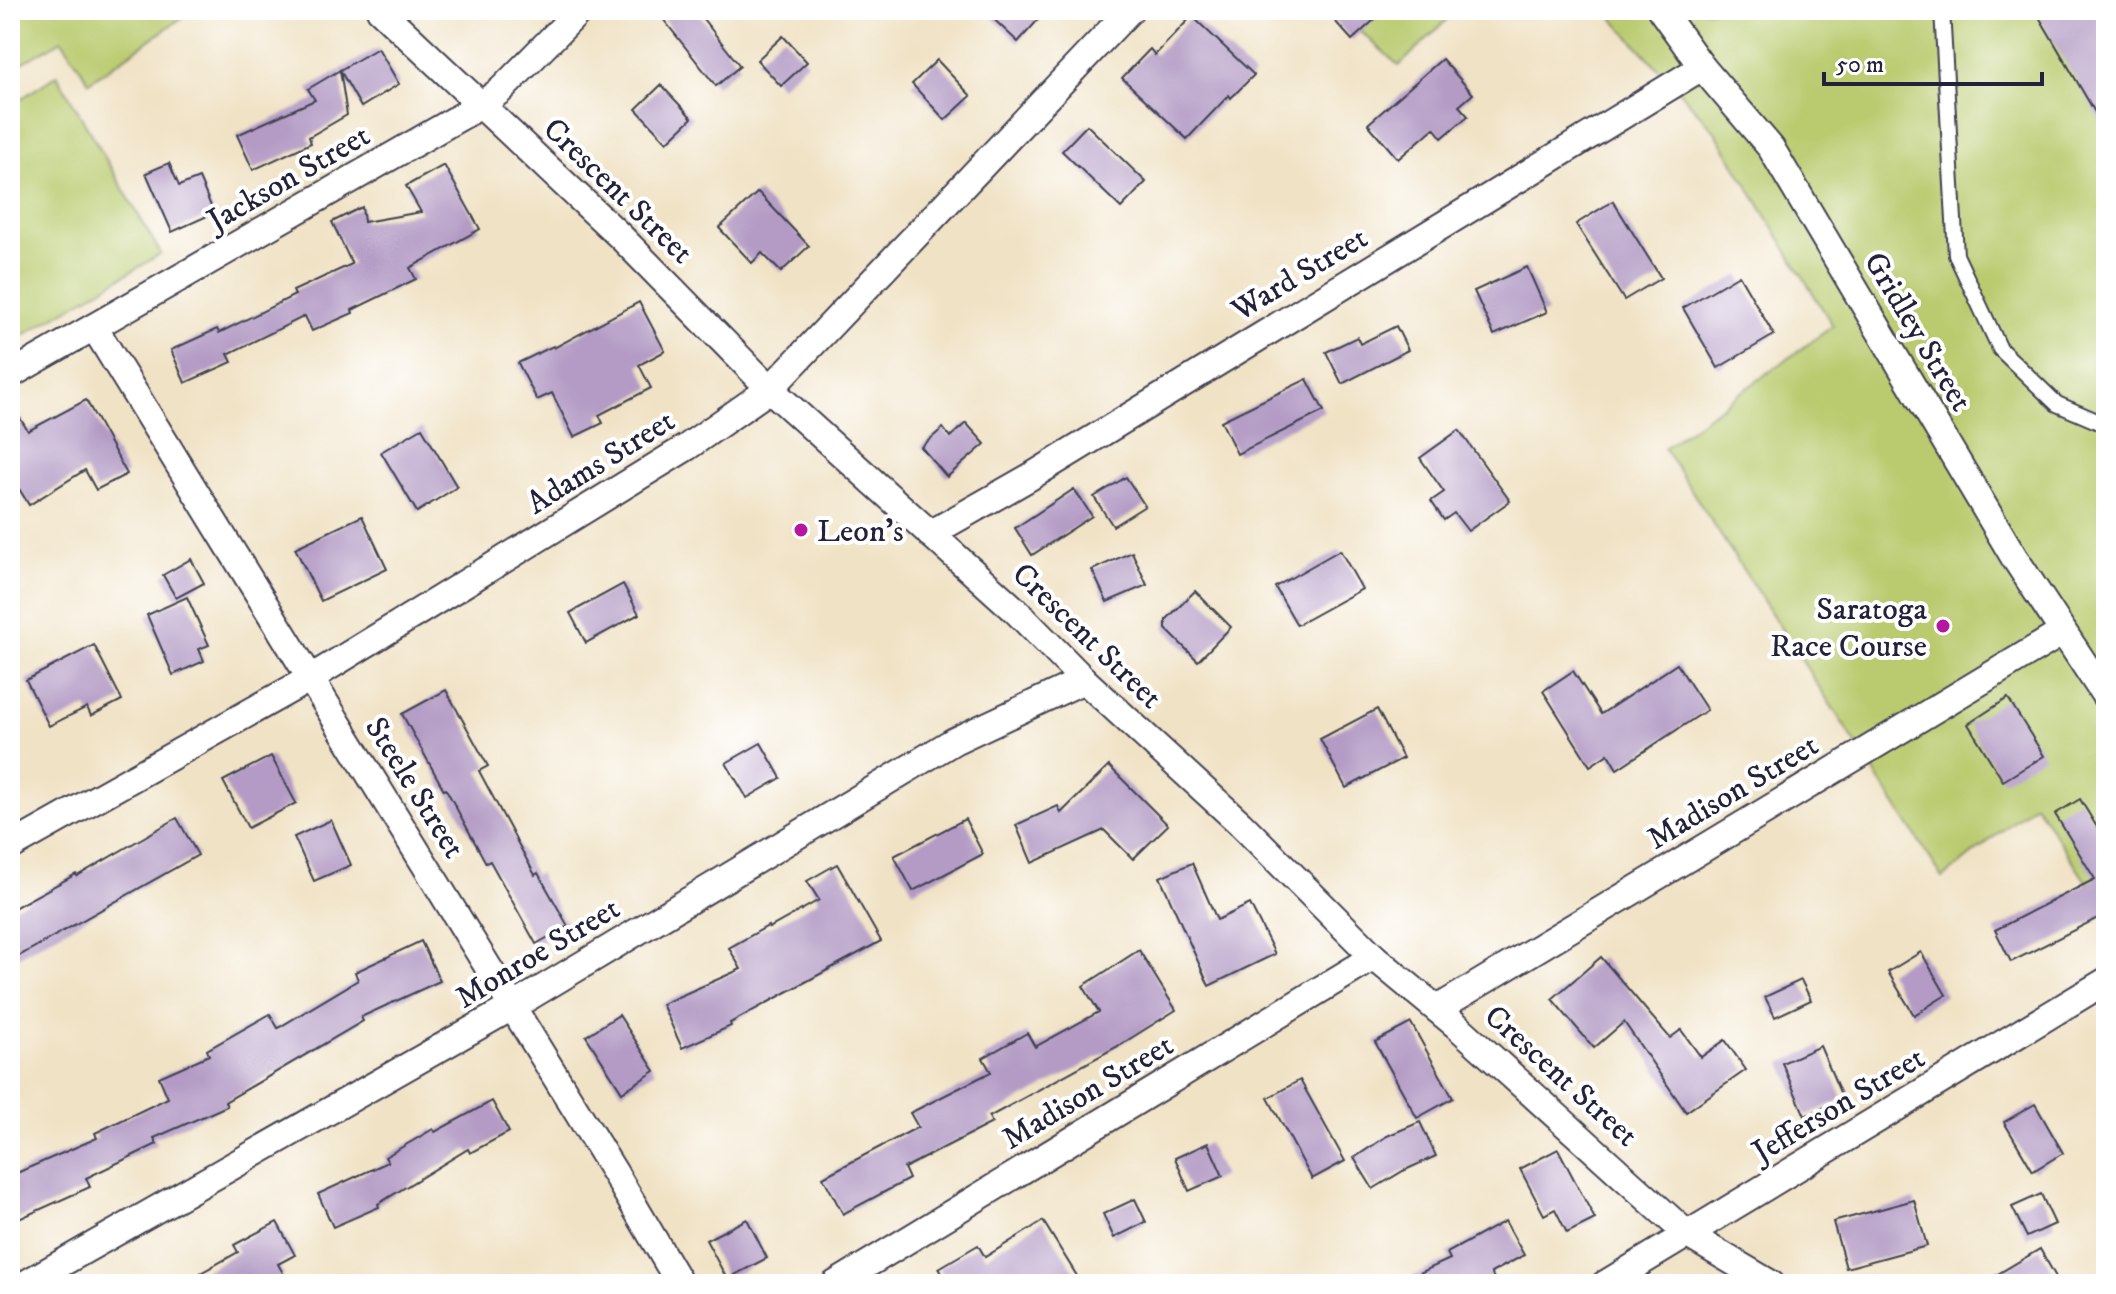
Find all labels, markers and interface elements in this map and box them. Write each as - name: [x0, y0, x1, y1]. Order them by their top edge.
- scale bar: [1824, 36, 2042, 86]
- text: 50 m: [1836, 50, 1884, 80]
- street label: Crescent Street: [534, 110, 701, 273]
- street label: Jackson Street: [198, 116, 377, 243]
- street label: Ward Street: [1224, 219, 1375, 331]
- street label: Gridley Street: [1854, 245, 1981, 419]
- street label: Adams Street: [520, 401, 683, 524]
- place label: Leon's: [817, 512, 904, 552]
- marker: Leon's: [792, 521, 810, 539]
- street label: Crescent Street: [1003, 555, 1170, 718]
- place label: Saratoga Race Course: [1770, 590, 1927, 667]
- marker: Saratoga Race Course: [1934, 617, 1952, 635]
- street label: Steele Street: [355, 710, 473, 866]
- street label: Madison Street: [1640, 726, 1826, 859]
- street label: Monroe Street: [449, 889, 627, 1018]
- street label: Crescent Street: [1475, 997, 1646, 1156]
- street label: Madison Street: [995, 1026, 1181, 1159]
- street label: Jefferson Street: [1743, 1039, 1932, 1174]

